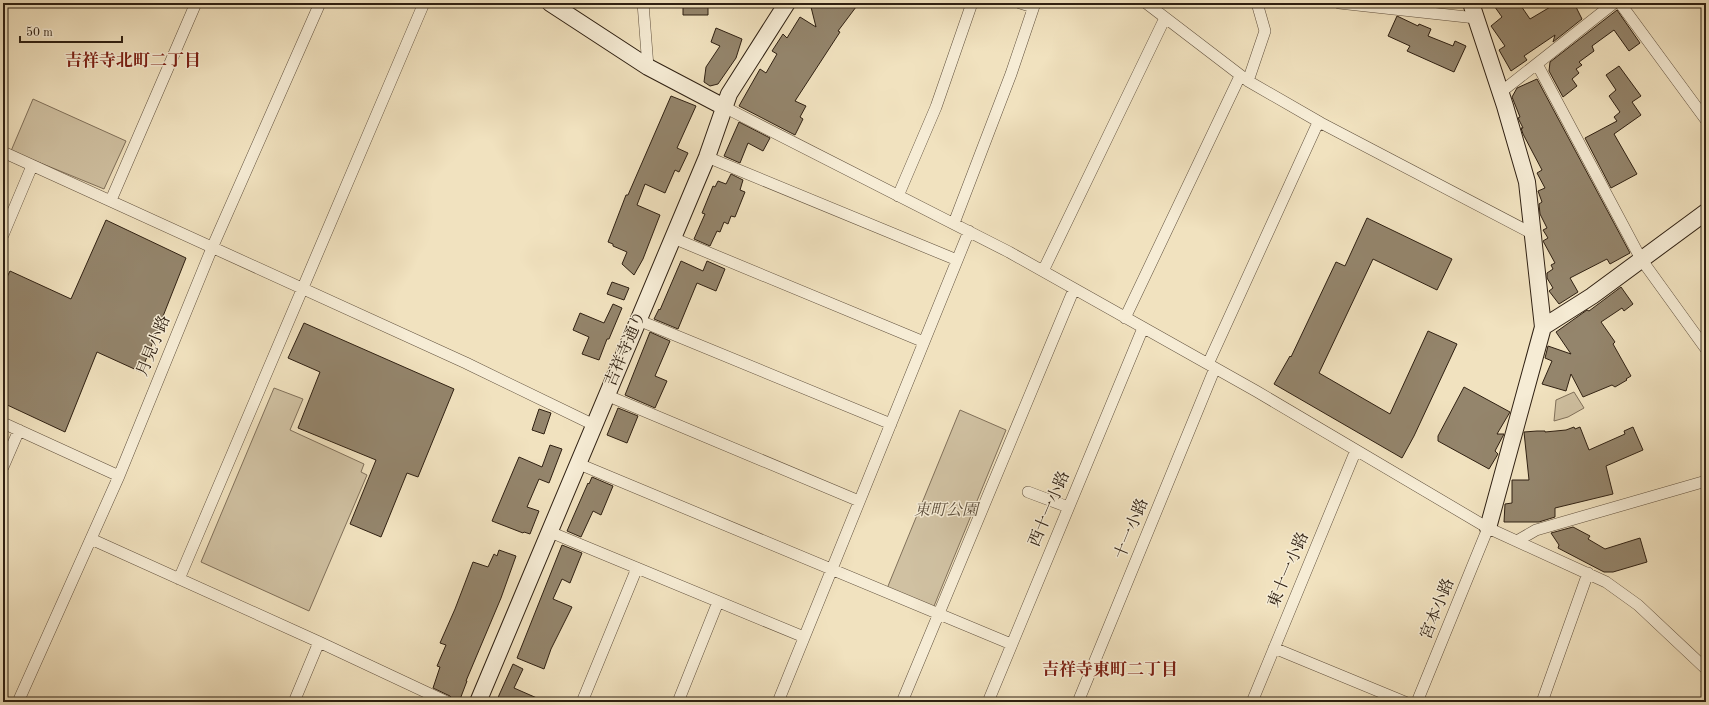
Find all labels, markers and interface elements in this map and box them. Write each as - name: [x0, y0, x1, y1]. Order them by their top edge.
- scale bar: [20, 18, 122, 44]
- text: 50 m: [26, 26, 53, 39]
- district label: 吉祥寺北町二丁目: [65, 51, 201, 70]
- street label: 吉祥寺通り: [601, 308, 649, 389]
- street label: 月見小路: [133, 313, 173, 379]
- street label: 西十一小路: [1025, 468, 1073, 549]
- street label: 十一小路: [1111, 496, 1151, 562]
- park label: 東町公園: [914, 501, 981, 519]
- street label: 東十一小路: [1264, 529, 1312, 610]
- street label: 宮本小路: [1417, 576, 1457, 642]
- district label: 吉祥寺東町二丁目: [1042, 660, 1178, 679]

